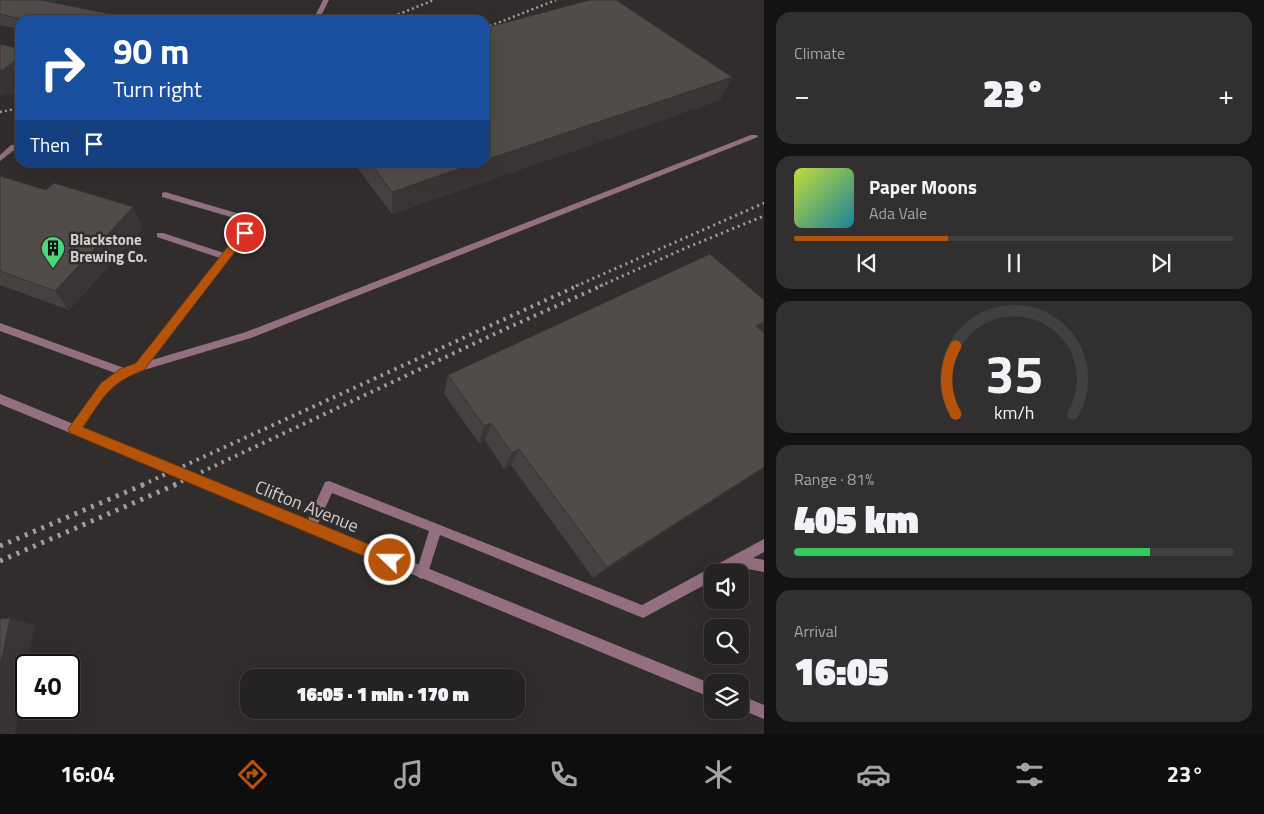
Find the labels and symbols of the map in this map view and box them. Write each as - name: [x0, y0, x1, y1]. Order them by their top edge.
- pin: [224, 212, 266, 254]
- place label: Blackstone Brewing Co.: [70, 228, 147, 268]
- building icon: Blackstone Brewing Co.: [40, 235, 66, 269]
- street label: Clifton Avenue: [251, 473, 363, 539]
- position arrow: [363, 533, 415, 585]
- speed limit sign: 40: [15, 654, 80, 719]

